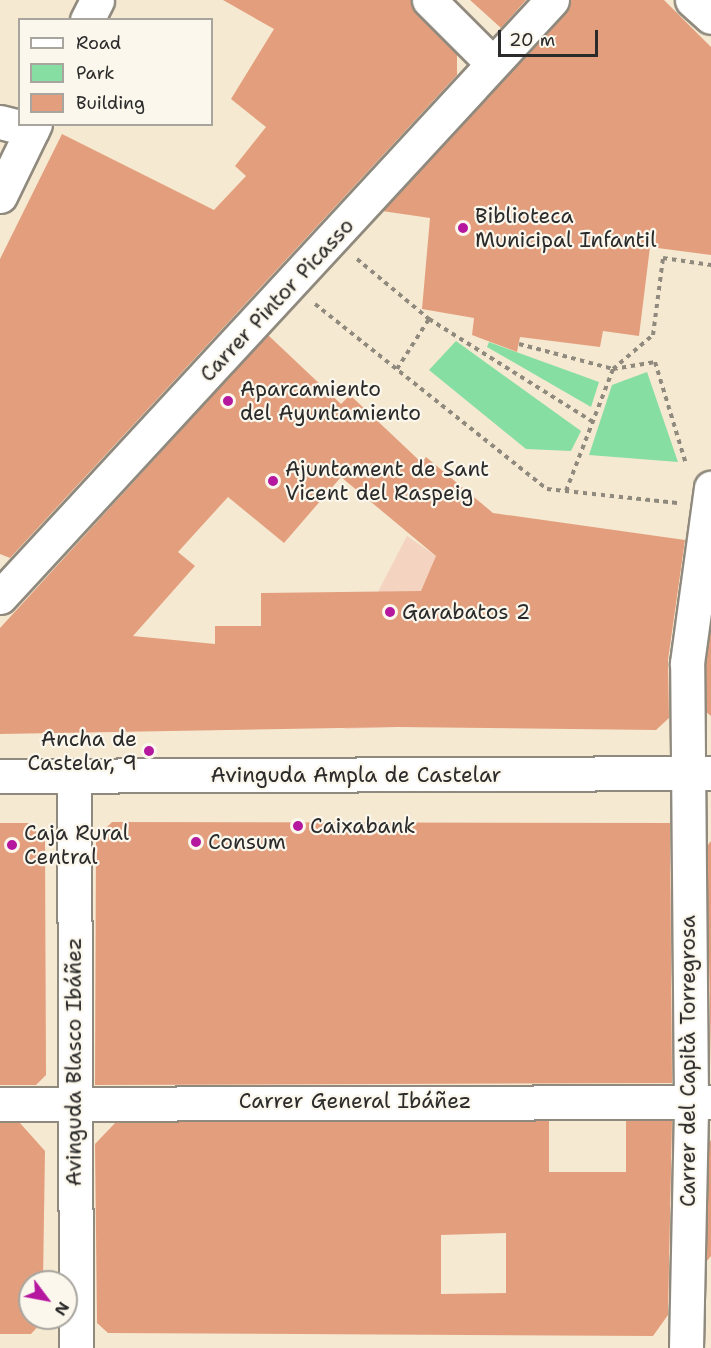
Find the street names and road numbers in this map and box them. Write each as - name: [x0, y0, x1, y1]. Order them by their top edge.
- street label: Carrer Pintor Picasso: [195, 213, 359, 387]
- street label: Avinguda Ampla de Castelar: [210, 762, 502, 788]
- street label: Carrer del Capità Torregrosa: [675, 915, 701, 1207]
- street label: Avinguda Blasco Ibáñez: [61, 938, 87, 1186]
- street label: Carrer General Ibáñez: [239, 1088, 471, 1114]

